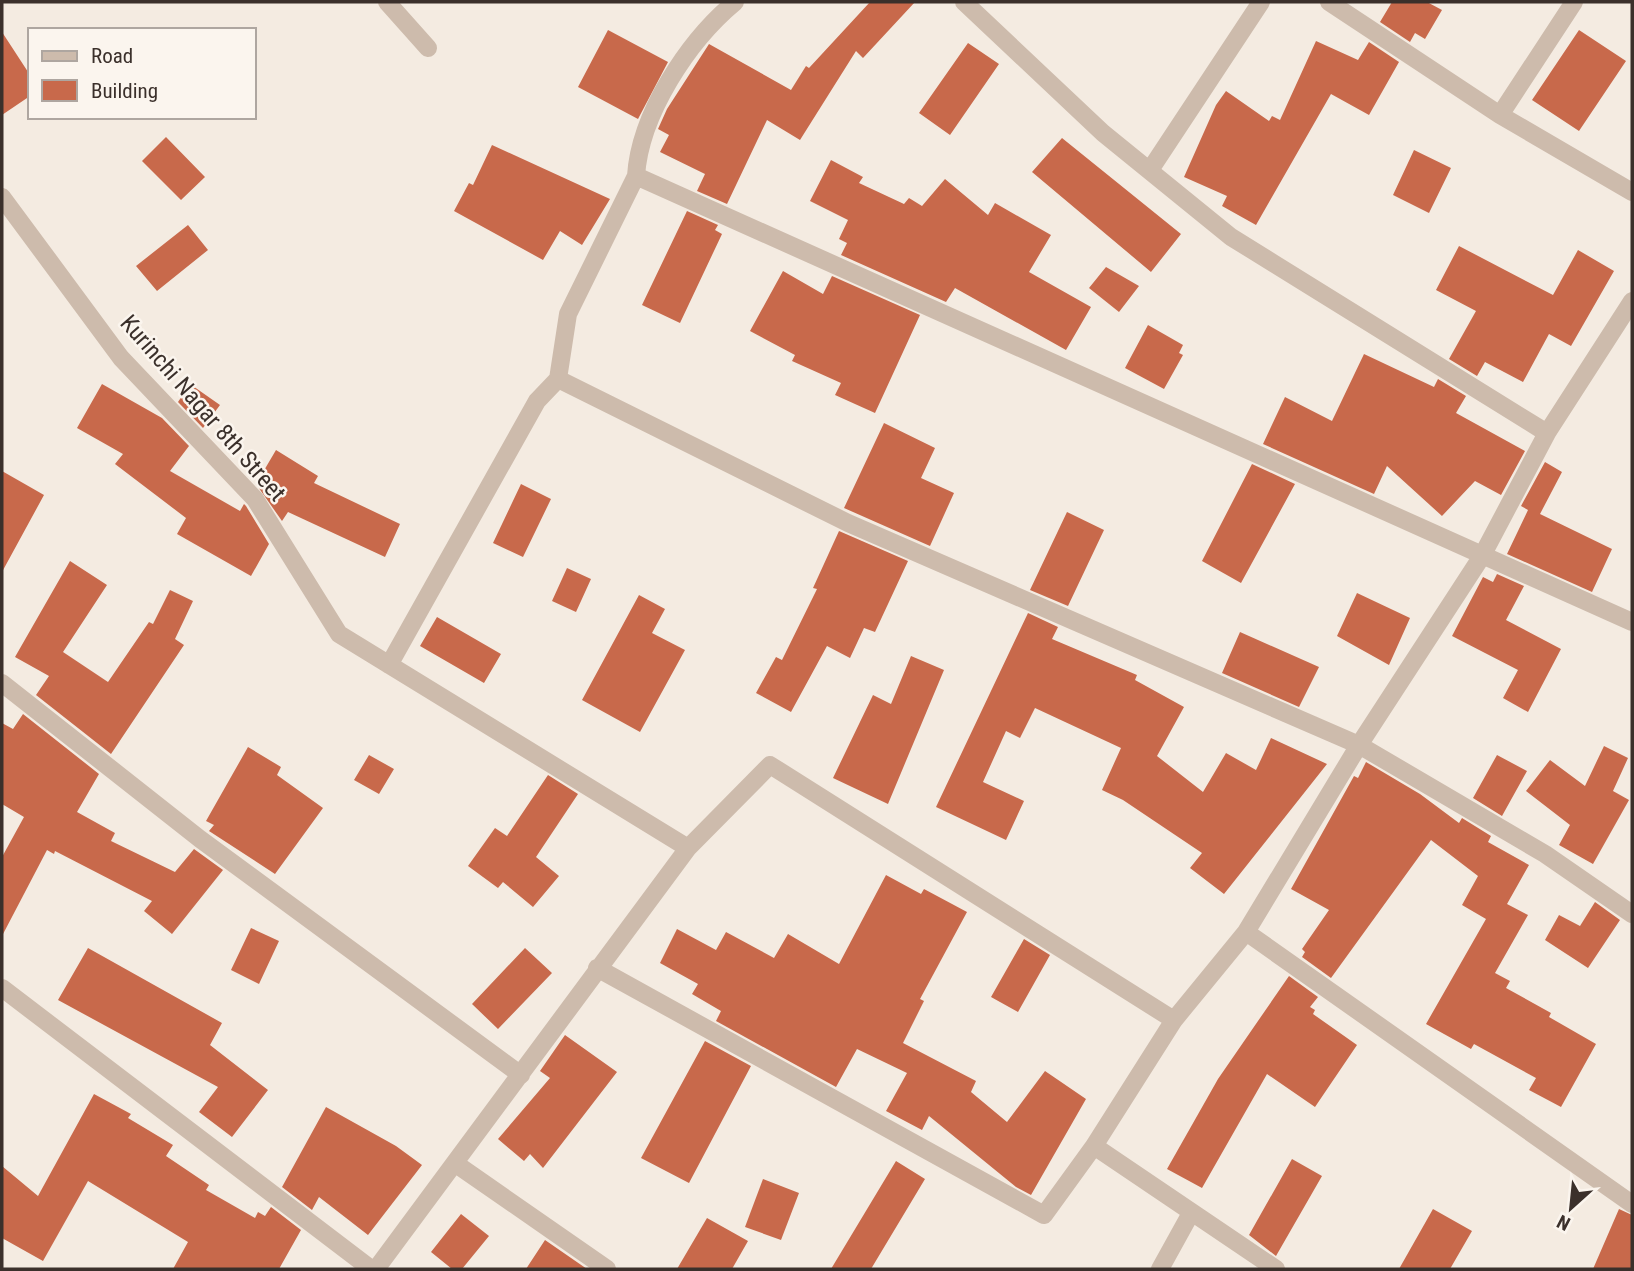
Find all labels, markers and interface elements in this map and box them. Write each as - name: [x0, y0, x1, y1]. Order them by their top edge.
- legend: [28, 28, 256, 119]
- text: Road: [91, 44, 133, 68]
- text: Building: [91, 79, 158, 103]
- street label: Kurinchi Nagar 8th Street: [115, 309, 291, 507]
- north arrow: [1536, 1173, 1606, 1243]
- text: N: [1553, 1210, 1574, 1236]

